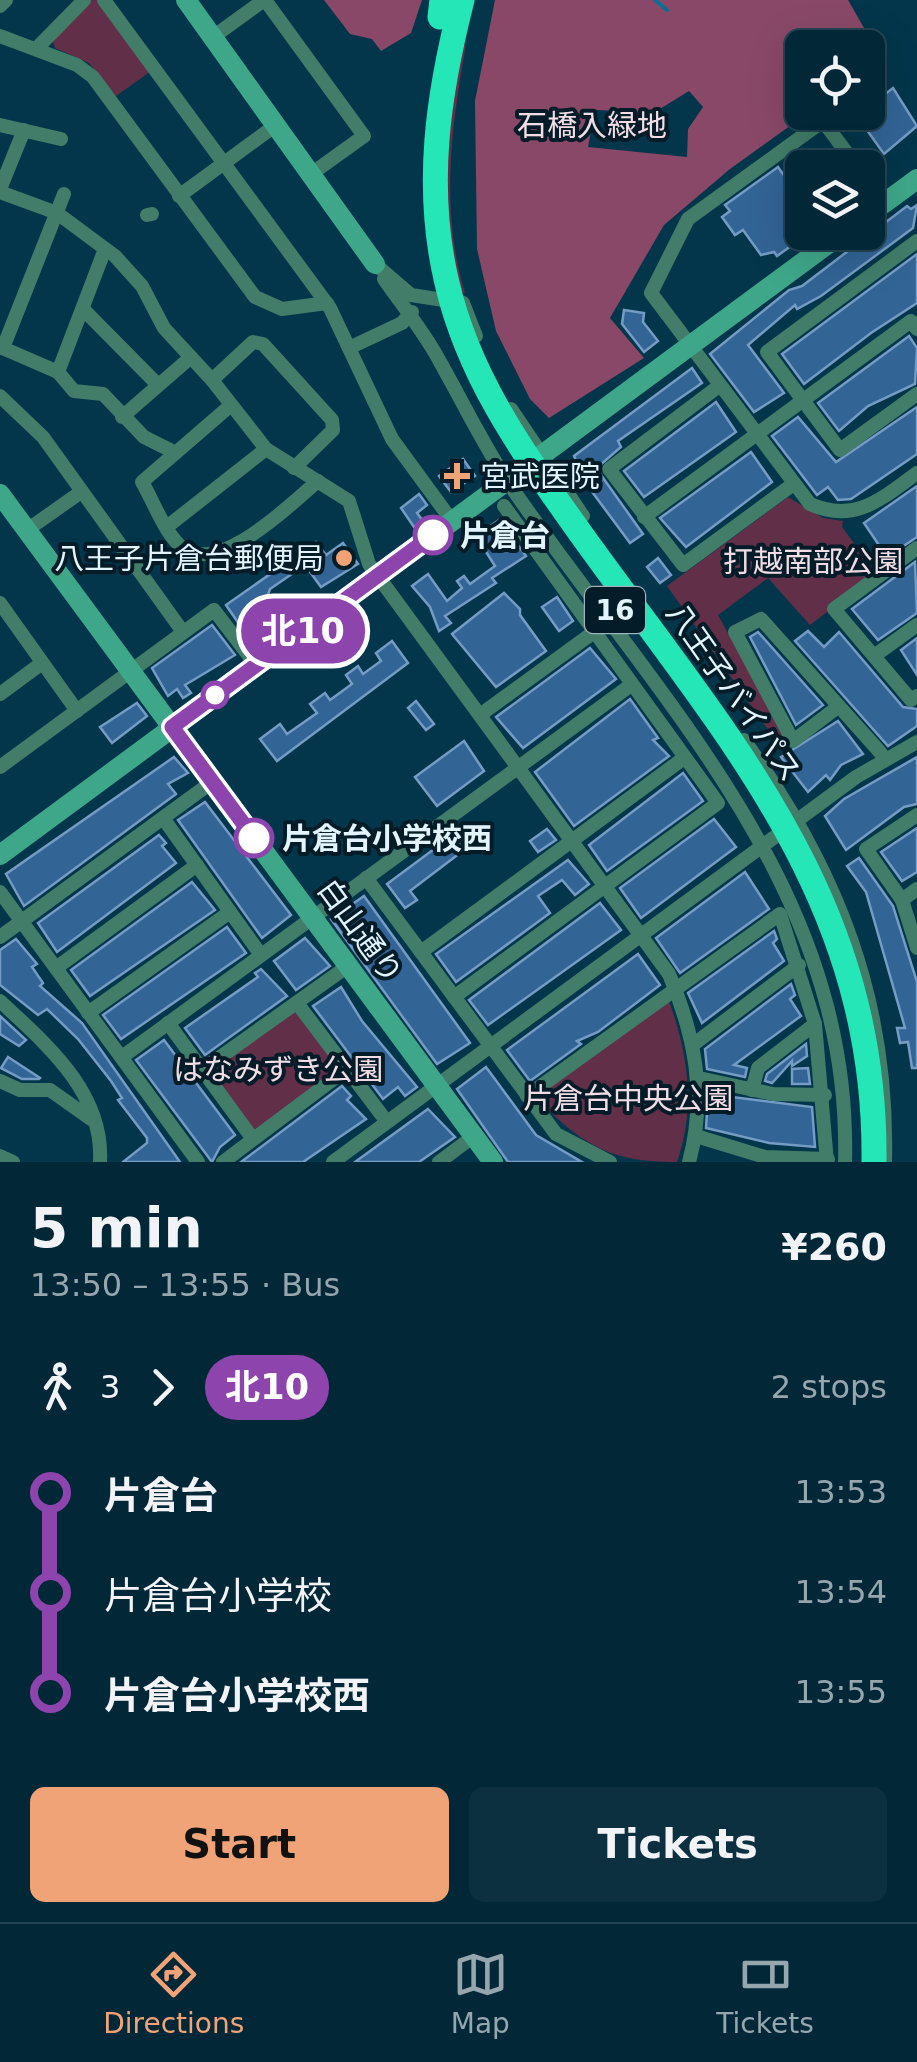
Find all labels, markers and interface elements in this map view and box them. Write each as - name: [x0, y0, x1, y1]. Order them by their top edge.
- map controls: [785, 30, 885, 250]
- button: locate: [785, 30, 885, 130]
- park label: 石橋入緑地: [517, 108, 667, 143]
- button: layers: [785, 150, 885, 250]
- place label: 宮武医院: [480, 459, 600, 494]
- marker: 宮武医院: [444, 463, 470, 489]
- marker: 片倉台: [414, 516, 452, 554]
- place label: 片倉台: [460, 518, 550, 553]
- place label: 八王子片倉台郵便局: [54, 541, 324, 576]
- park label: 打越南部公園: [723, 544, 903, 579]
- marker: 八王子片倉台郵便局: [333, 547, 355, 569]
- road number: 16: [585, 587, 645, 633]
- street label: 八王子バイパス: [660, 596, 808, 788]
- line badge: 北10: [246, 598, 360, 664]
- text: 北10: [261, 611, 345, 651]
- unlabelled marker: [202, 682, 228, 708]
- marker: 片倉台小学校西: [235, 819, 273, 857]
- place label: 片倉台小学校西: [282, 821, 492, 856]
- street label: 白山通り: [311, 872, 409, 990]
- park label: はなみずき公園: [173, 1052, 383, 1087]
- park label: 片倉台中央公園: [523, 1081, 733, 1116]
- text: 5 min: [30, 1196, 203, 1260]
- text: ¥260: [781, 1225, 887, 1269]
- text: 13:50 – 13:55 · Bus: [30, 1266, 340, 1304]
- icon: walk: [30, 1360, 85, 1415]
- icon: forward: [135, 1360, 190, 1415]
- text: 北10: [225, 1367, 309, 1407]
- text: 3: [100, 1368, 120, 1406]
- text: 2 stops: [771, 1368, 887, 1406]
- text: 13:53: [795, 1473, 887, 1511]
- text: 片倉台: [104, 1474, 218, 1518]
- text: 13:54: [795, 1573, 887, 1611]
- text: 片倉台小学校: [104, 1574, 332, 1618]
- text: 13:55: [795, 1673, 887, 1711]
- text: 片倉台小学校西: [104, 1674, 370, 1718]
- button: Start: [30, 1787, 449, 1902]
- button: Tickets: [469, 1787, 887, 1902]
- tab: Directions: [103, 1947, 244, 2040]
- tab: Map: [451, 1947, 510, 2040]
- tab: Tickets: [716, 1947, 814, 2040]

